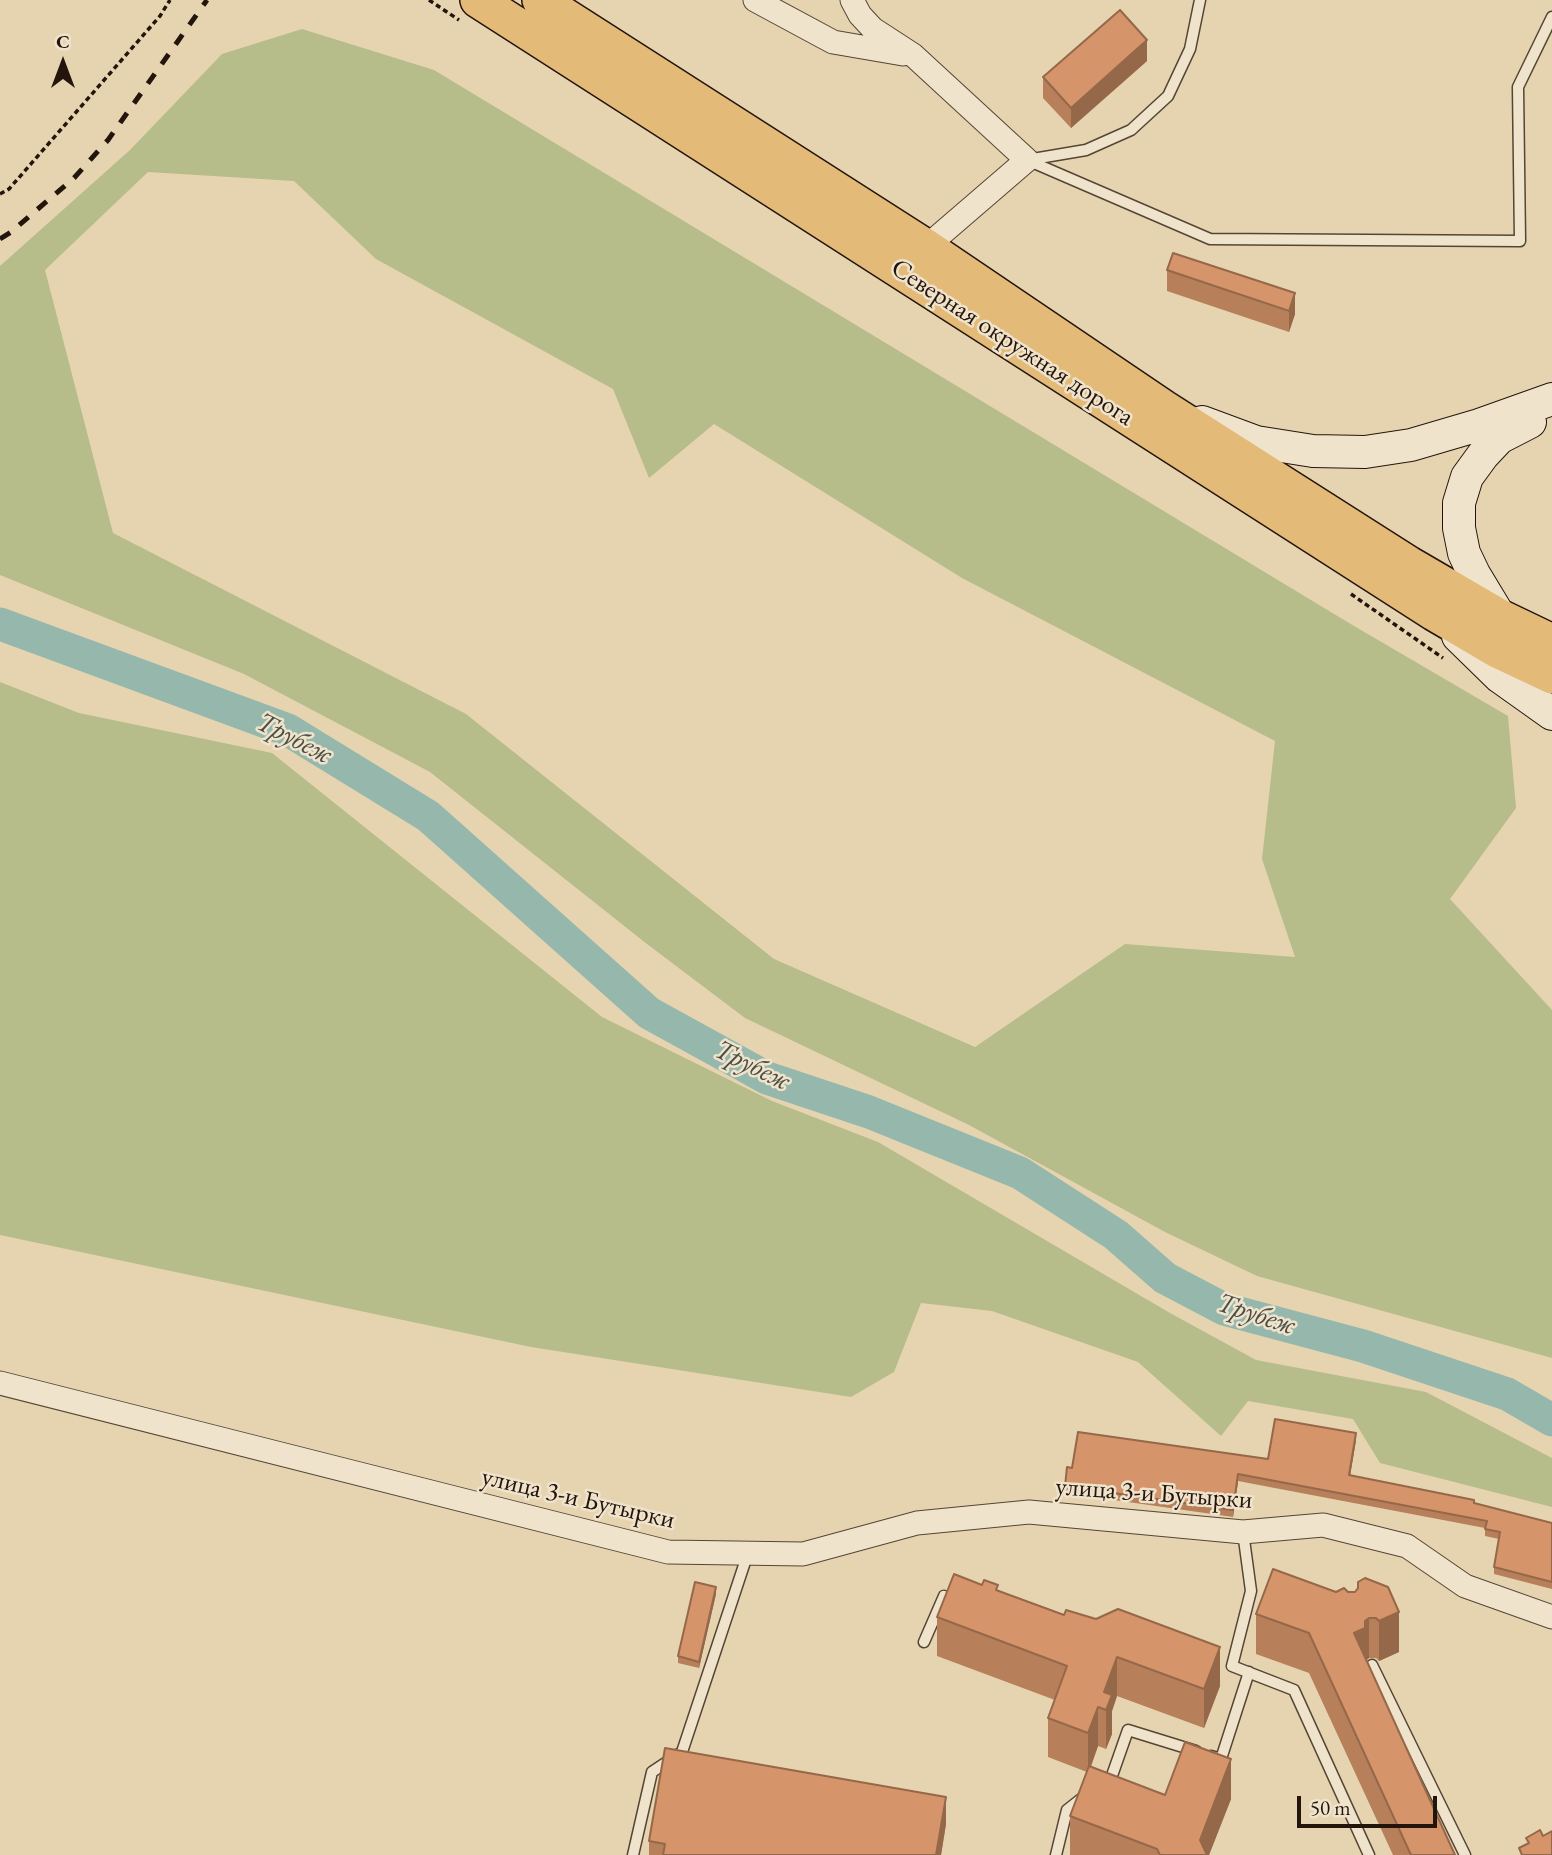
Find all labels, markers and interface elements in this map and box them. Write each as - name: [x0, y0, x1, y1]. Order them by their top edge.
- north arrow: [28, 28, 98, 98]
- text: С: [56, 29, 70, 54]
- street label: Северная окружная дорога: [885, 253, 1139, 433]
- water label: Трубеж: [251, 706, 337, 772]
- water label: Трубеж: [709, 1033, 795, 1099]
- water label: Трубеж: [1213, 1287, 1299, 1343]
- street label: улица 3-и Бутырки: [478, 1462, 678, 1536]
- street label: улица 3-и Бутырки: [1055, 1472, 1253, 1516]
- scale bar: [1300, 1782, 1440, 1826]
- text: 50 m: [1310, 1794, 1351, 1821]

